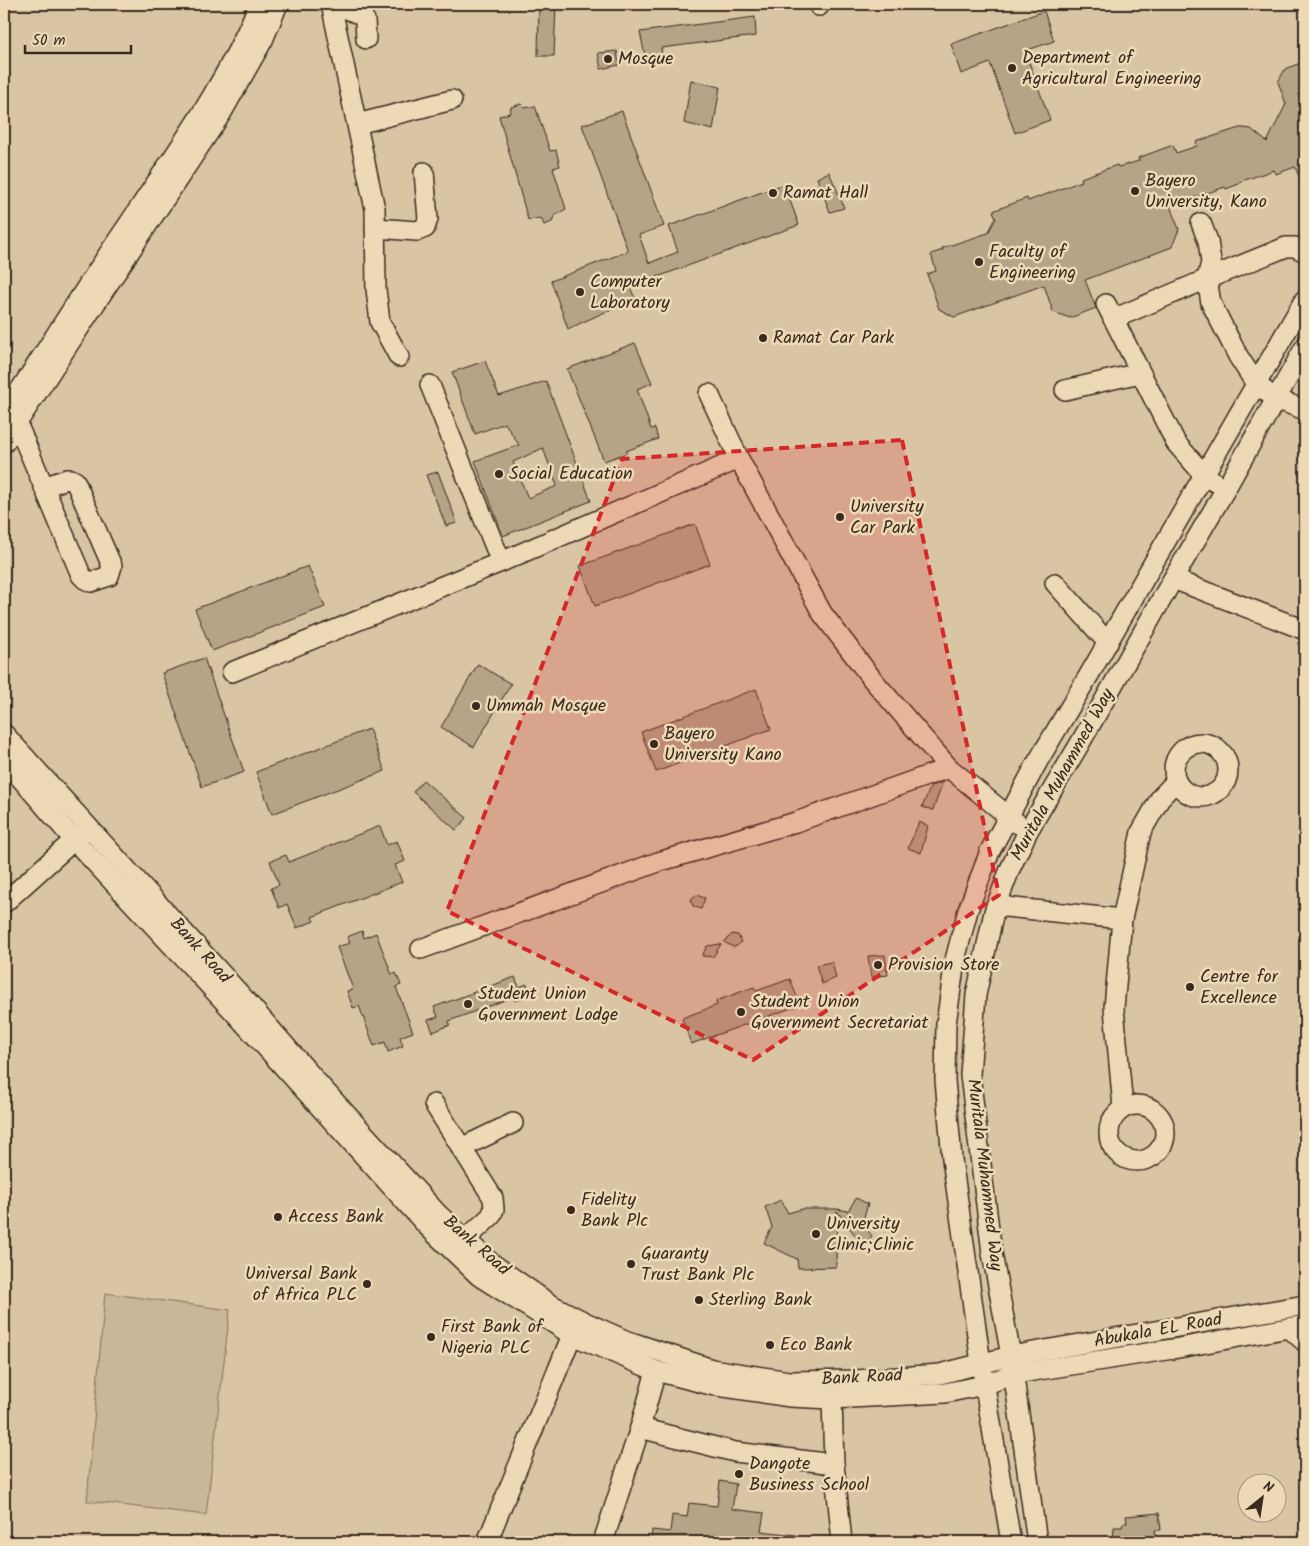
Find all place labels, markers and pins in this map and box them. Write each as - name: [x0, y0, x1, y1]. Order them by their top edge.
- place label: Department of Agricultural Engineering: [1022, 44, 1202, 94]
- place label: Mosque: [618, 45, 673, 74]
- marker: Mosque: [602, 53, 614, 65]
- marker: Department of Agricultural Engineering: [1006, 62, 1018, 74]
- place label: Bayero University, Kano: [1145, 167, 1267, 217]
- place label: Ramat Hall: [783, 179, 869, 208]
- marker: Bayero University, Kano: [1129, 185, 1141, 197]
- marker: Ramat Hall: [767, 187, 779, 199]
- place label: Faculty of Engineering: [989, 238, 1076, 288]
- marker: Faculty of Engineering: [973, 256, 985, 268]
- place label: Computer Laboratory: [590, 268, 670, 318]
- marker: Computer Laboratory: [574, 286, 586, 298]
- place label: Ramat Car Park: [773, 324, 894, 353]
- marker: Ramat Car Park: [757, 332, 769, 344]
- place label: Social Education: [509, 460, 633, 489]
- marker: Social Education: [493, 468, 505, 480]
- place label: University Car Park: [850, 493, 924, 543]
- marker: University Car Park: [834, 511, 846, 523]
- place label: Ummah Mosque: [486, 692, 606, 721]
- marker: Ummah Mosque: [470, 700, 482, 712]
- place label: Bayero University Kano: [664, 720, 782, 770]
- marker: Bayero University Kano: [648, 738, 660, 750]
- place label: Provision Store: [888, 951, 999, 980]
- marker: Provision Store: [872, 959, 884, 971]
- place label: Centre for Excellence: [1200, 963, 1279, 1013]
- place label: Student Union Government Lodge: [478, 980, 618, 1030]
- marker: Centre for Excellence: [1184, 981, 1196, 993]
- place label: Student Union Government Secretariat: [751, 988, 929, 1038]
- marker: Student Union Government Lodge: [462, 998, 474, 1010]
- marker: Student Union Government Secretariat: [735, 1006, 747, 1018]
- place label: Fidelity Bank Plc: [581, 1186, 648, 1236]
- place label: Access Bank: [288, 1203, 384, 1232]
- marker: Fidelity Bank Plc: [565, 1204, 577, 1216]
- place label: University Clinic;Clinic: [826, 1210, 914, 1260]
- marker: Access Bank: [272, 1211, 284, 1223]
- marker: University Clinic;Clinic: [810, 1228, 822, 1240]
- place label: Guaranty Trust Bank Plc: [641, 1240, 754, 1290]
- marker: Guaranty Trust Bank Plc: [625, 1258, 637, 1270]
- place label: Universal Bank of Africa PLC: [245, 1260, 358, 1310]
- marker: Universal Bank of Africa PLC: [361, 1278, 373, 1290]
- place label: Sterling Bank: [709, 1286, 812, 1315]
- marker: Sterling Bank: [693, 1294, 705, 1306]
- place label: First Bank of Nigeria PLC: [441, 1313, 545, 1363]
- marker: First Bank of Nigeria PLC: [425, 1331, 437, 1343]
- place label: Eco Bank: [780, 1331, 852, 1360]
- marker: Eco Bank: [764, 1339, 776, 1351]
- place label: Dangote Business School: [749, 1450, 870, 1500]
- marker: Dangote Business School: [733, 1468, 745, 1480]

